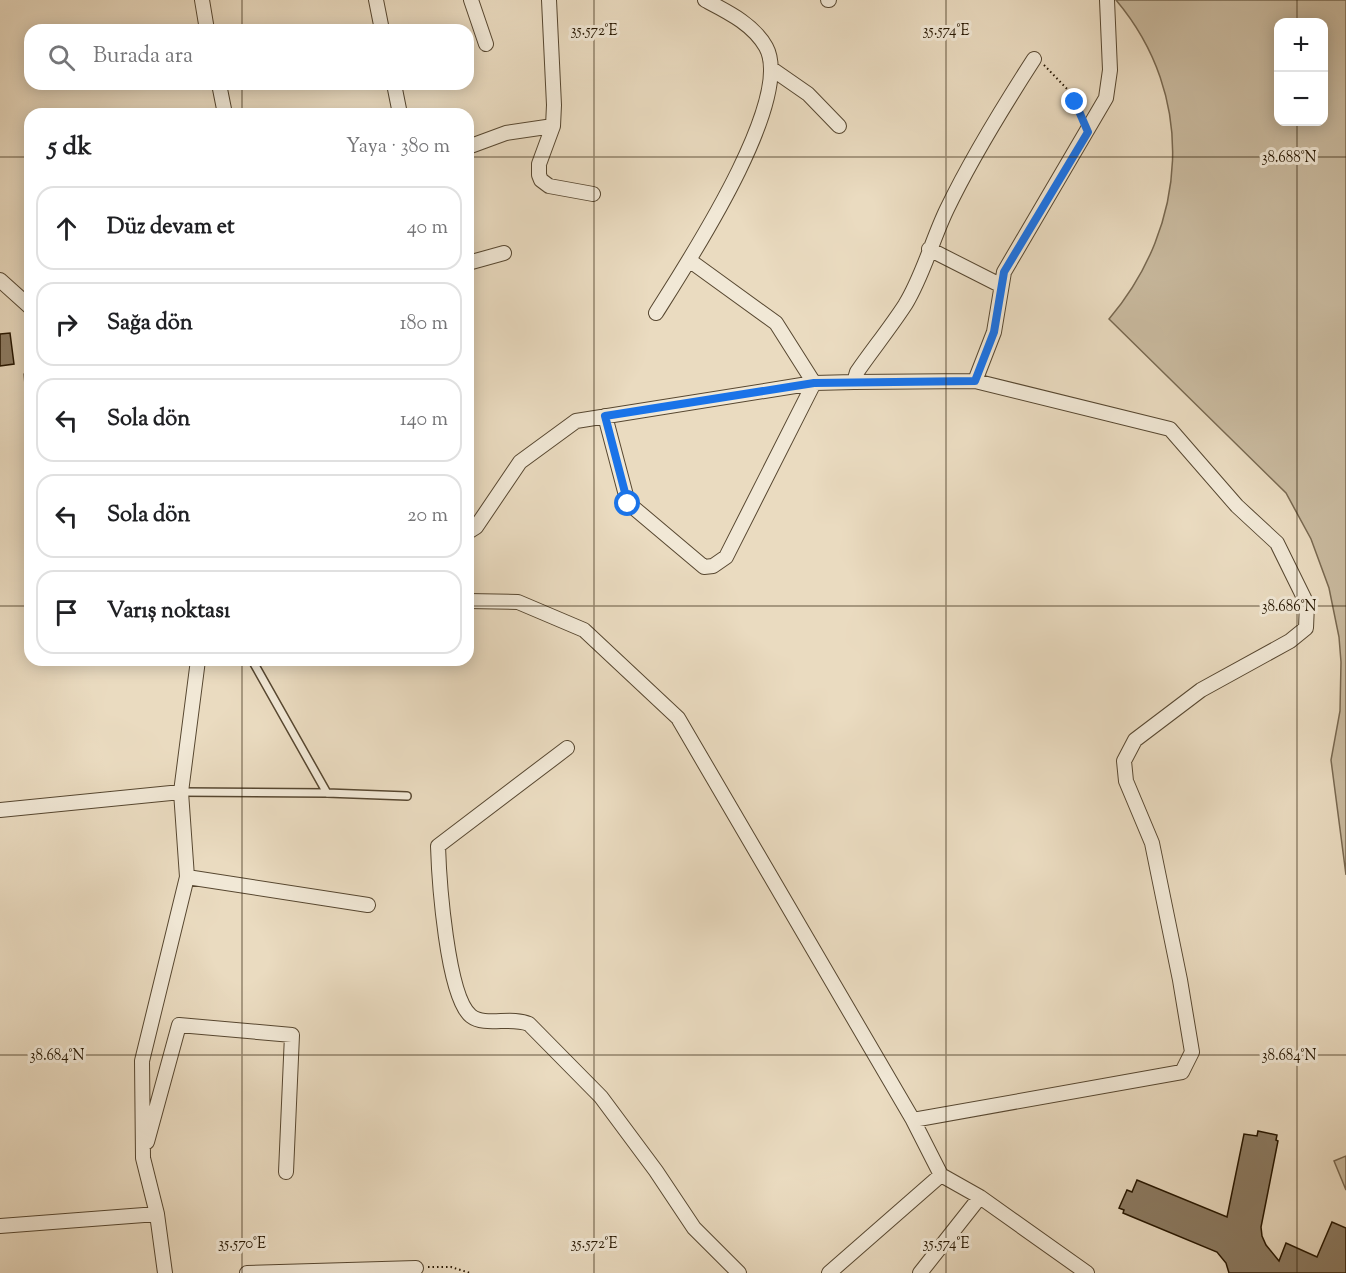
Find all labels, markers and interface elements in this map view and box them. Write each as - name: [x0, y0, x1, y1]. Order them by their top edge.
- map controls: [1274, 18, 1328, 126]
- button: +: [1274, 18, 1328, 72]
- text: 35.572°E: [570, 21, 618, 42]
- text: 35.574°E: [923, 21, 969, 42]
- search box: [24, 24, 474, 90]
- icon: search: [45, 41, 78, 74]
- text: Burada ara: [93, 41, 193, 73]
- button: −: [1274, 72, 1328, 126]
- route end: [1061, 88, 1087, 114]
- text: 5 dk: [48, 129, 92, 166]
- text: Yaya · 380 m: [346, 133, 450, 162]
- text: 38.688°N: [1261, 148, 1317, 169]
- icon: ahead: [50, 212, 83, 245]
- text: Düz devam et: [107, 212, 234, 244]
- text: 40 m: [407, 214, 448, 243]
- icon: right: [50, 308, 83, 341]
- text: Sağa dön: [107, 308, 193, 340]
- text: 180 m: [400, 310, 448, 339]
- icon: left: [50, 404, 83, 437]
- text: Sola dön: [107, 404, 190, 436]
- text: 140 m: [400, 406, 448, 435]
- route start: [614, 490, 640, 516]
- icon: left: [50, 500, 83, 533]
- text: Sola dön: [107, 500, 190, 532]
- text: 20 m: [407, 502, 448, 531]
- icon: arrive: [50, 596, 83, 629]
- text: Varış noktası: [107, 596, 230, 628]
- text: 38.686°N: [1261, 597, 1317, 618]
- text: 38.684°N: [30, 1046, 85, 1067]
- text: 38.684°N: [1262, 1046, 1317, 1067]
- text: 35.570°E: [218, 1234, 266, 1255]
- text: 35.572°E: [570, 1234, 618, 1255]
- text: 35.574°E: [923, 1234, 969, 1255]

